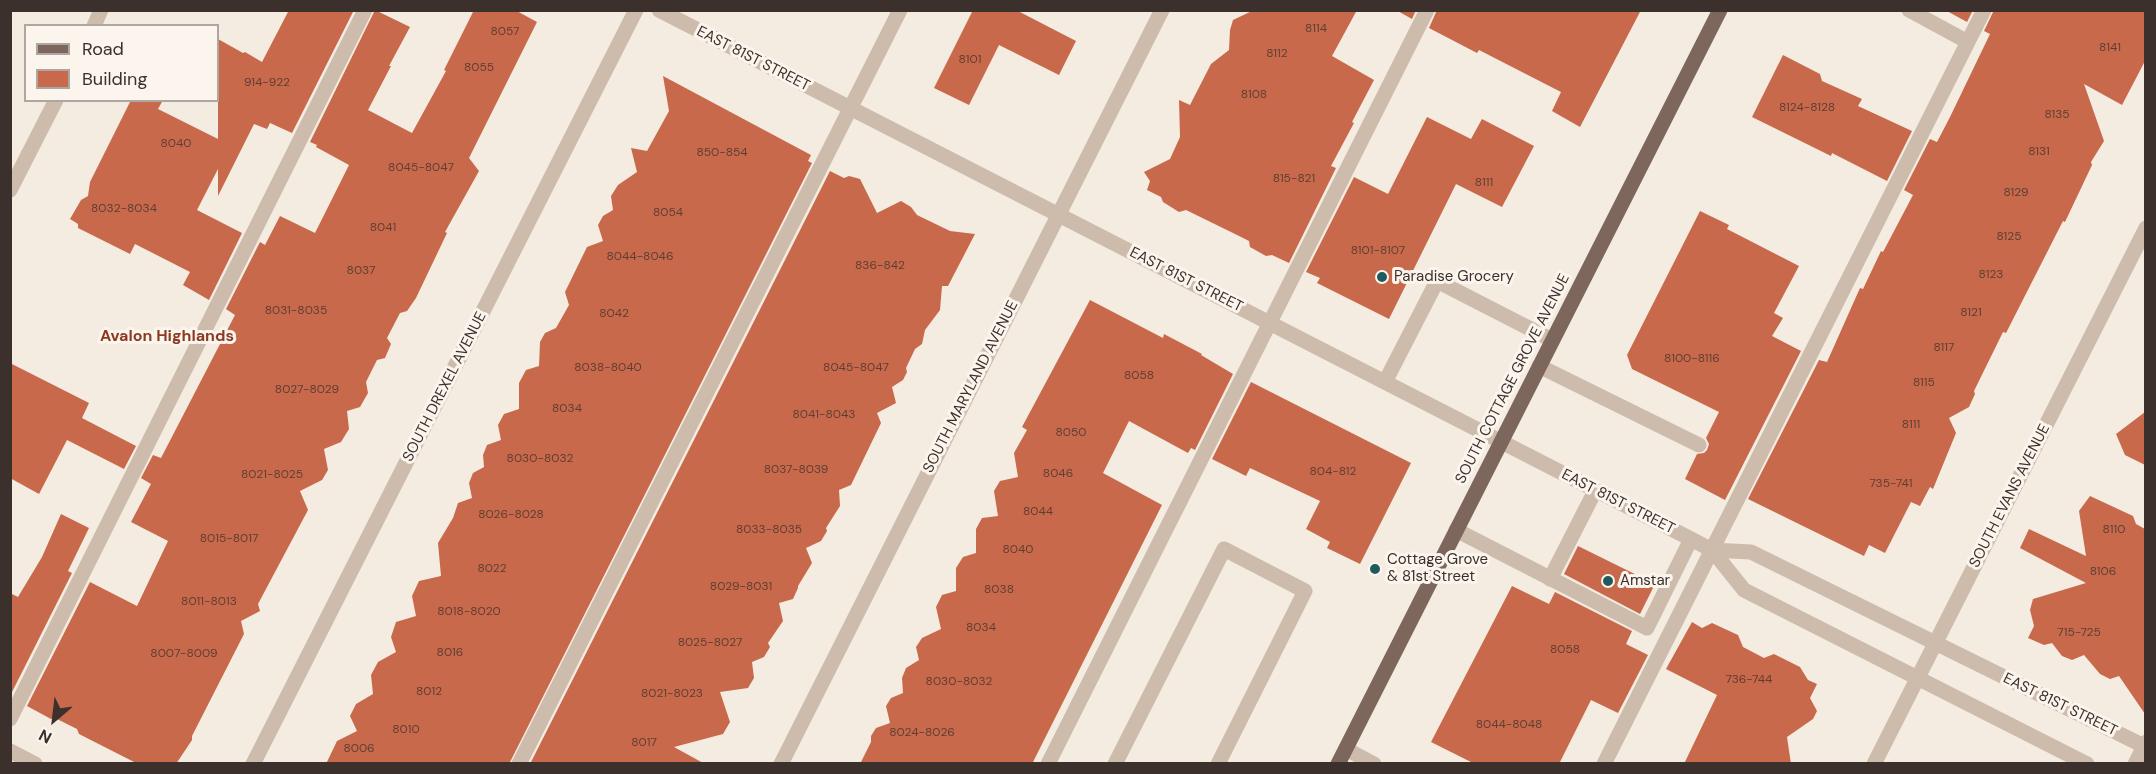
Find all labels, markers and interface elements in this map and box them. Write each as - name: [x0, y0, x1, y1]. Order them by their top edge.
- house number: 8114: [1305, 22, 1327, 36]
- street label: EAST 81ST STREET: [693, 23, 813, 95]
- legend: [24, 24, 219, 102]
- house number: 8057: [490, 25, 520, 39]
- text: Road: [82, 37, 124, 61]
- house number: 8141: [2099, 41, 2121, 55]
- house number: 8112: [1266, 47, 1288, 61]
- house number: 8101: [959, 53, 981, 67]
- house number: 8055: [464, 61, 494, 75]
- text: Building: [82, 67, 147, 91]
- house number: 914-922: [244, 76, 290, 90]
- house number: 8108: [1241, 88, 1267, 102]
- house number: 8124-8128: [1779, 101, 1835, 115]
- house number: 8135: [2044, 108, 2070, 122]
- house number: 8040: [161, 137, 191, 151]
- house number: 8131: [2028, 145, 2050, 159]
- house number: 850-854: [696, 146, 748, 160]
- house number: 8045-8047: [388, 161, 454, 175]
- house number: 815-821: [1273, 172, 1315, 186]
- house number: 8111: [1475, 176, 1493, 190]
- house number: 8129: [2003, 186, 2029, 200]
- house number: 8032-8034: [91, 202, 157, 216]
- house number: 8054: [653, 206, 683, 220]
- house number: 8041: [370, 221, 396, 235]
- house number: 8125: [1996, 230, 2022, 244]
- street label: EAST 81ST STREET: [1126, 244, 1246, 316]
- house number: 8101-8107: [1351, 244, 1405, 258]
- house number: 8044-8046: [607, 250, 673, 264]
- house number: 836-842: [855, 259, 905, 273]
- house number: 8037: [347, 264, 375, 278]
- place label: Paradise Grocery: [1394, 268, 1514, 286]
- house number: 8123: [1979, 268, 2003, 282]
- marker: Paradise Grocery: [1375, 270, 1389, 284]
- street label: SOUTH COTTAGE GROVE AVENUE: [1452, 271, 1574, 487]
- street label: SOUTH MARYLAND AVENUE: [920, 298, 1022, 476]
- house number: 8031-8035: [265, 304, 327, 318]
- house number: 8121: [1960, 306, 1982, 320]
- house number: 8042: [599, 307, 629, 321]
- street label: SOUTH DREXEL AVENUE: [399, 309, 491, 465]
- district label: Avalon Highlands: [100, 327, 234, 347]
- house number: 8117: [1934, 341, 1954, 355]
- house number: 8100-8116: [1664, 352, 1720, 366]
- house number: 8038-8040: [574, 361, 642, 375]
- house number: 8045-8047: [823, 361, 889, 375]
- house number: 8058: [1124, 369, 1154, 383]
- house number: 8115: [1913, 376, 1935, 390]
- house number: 8027-8029: [275, 383, 339, 397]
- house number: 8034: [552, 402, 582, 416]
- house number: 8041-8043: [793, 408, 855, 422]
- house number: 8111: [1902, 418, 1920, 432]
- street label: SOUTH EVANS AVENUE: [1966, 421, 2054, 571]
- house number: 8050: [1055, 426, 1087, 440]
- house number: 8030-8032: [507, 452, 573, 466]
- house number: 8037-8039: [764, 463, 828, 477]
- house number: 804-812: [1310, 465, 1356, 479]
- street label: EAST 81ST STREET: [1558, 466, 1678, 538]
- house number: 8046: [1043, 467, 1073, 481]
- house number: 8021-8025: [241, 468, 303, 482]
- house number: 735-741: [1869, 477, 1913, 491]
- house number: 8044: [1023, 505, 1053, 519]
- house number: 8026-8028: [478, 508, 544, 522]
- house number: 8033-8035: [736, 523, 802, 537]
- house number: 8110: [2103, 523, 2125, 537]
- house number: 8015-8017: [200, 532, 258, 546]
- house number: 8040: [1003, 543, 1033, 557]
- place label: Cottage Grove & 81st Street: [1387, 551, 1488, 586]
- house number: 8022: [477, 562, 507, 576]
- marker: Cottage Grove & 81st Street: [1368, 562, 1382, 576]
- house number: 8106: [2090, 565, 2116, 579]
- place label: Amstar: [1620, 572, 1670, 590]
- marker: Amstar: [1601, 574, 1615, 588]
- house number: 8029-8031: [710, 580, 772, 594]
- house number: 8038: [984, 583, 1014, 597]
- house number: 8011-8013: [181, 595, 237, 609]
- house number: 8018-8020: [437, 605, 501, 619]
- house number: 8034: [966, 621, 996, 635]
- house number: 715-725: [2057, 626, 2101, 640]
- house number: 8025-8027: [678, 636, 742, 650]
- house number: 8058: [1550, 643, 1580, 657]
- house number: 8016: [437, 646, 463, 660]
- house number: 8007-8009: [150, 647, 218, 661]
- street label: EAST 81ST STREET: [2000, 670, 2120, 740]
- house number: 736-744: [1726, 673, 1772, 687]
- house number: 8030-8032: [926, 675, 992, 689]
- house number: 8012: [416, 685, 442, 699]
- house number: 8021-8023: [641, 687, 703, 701]
- north arrow: [24, 690, 84, 750]
- house number: 8044-8048: [1476, 718, 1542, 732]
- house number: 8010: [392, 723, 420, 737]
- text: N: [35, 724, 55, 748]
- house number: 8024-8026: [889, 726, 955, 740]
- house number: 8017: [631, 736, 657, 750]
- house number: 8006: [343, 742, 375, 756]

